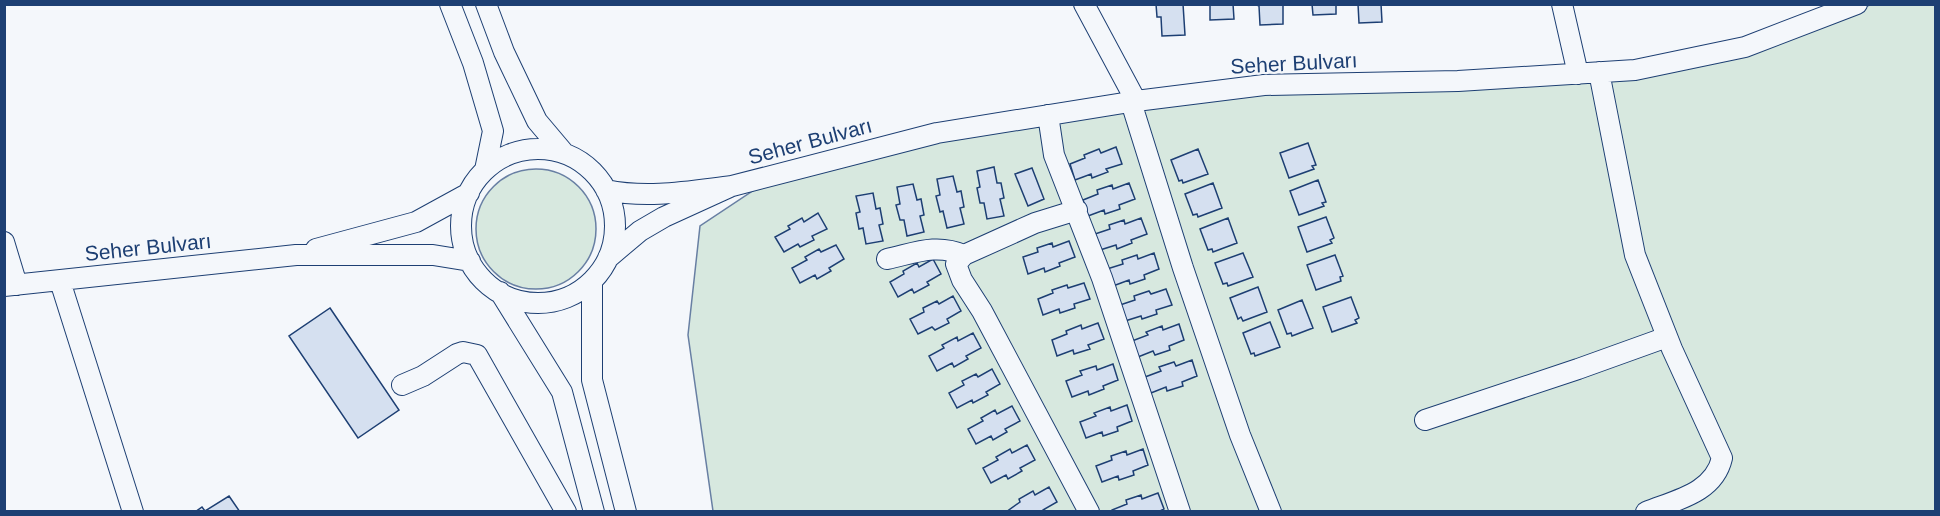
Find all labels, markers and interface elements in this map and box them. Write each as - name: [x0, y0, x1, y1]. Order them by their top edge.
- street label: Seher Bulvarı: [1230, 48, 1358, 78]
- street label: Seher Bulvarı: [746, 113, 874, 169]
- street label: Seher Bulvarı: [84, 229, 212, 265]

